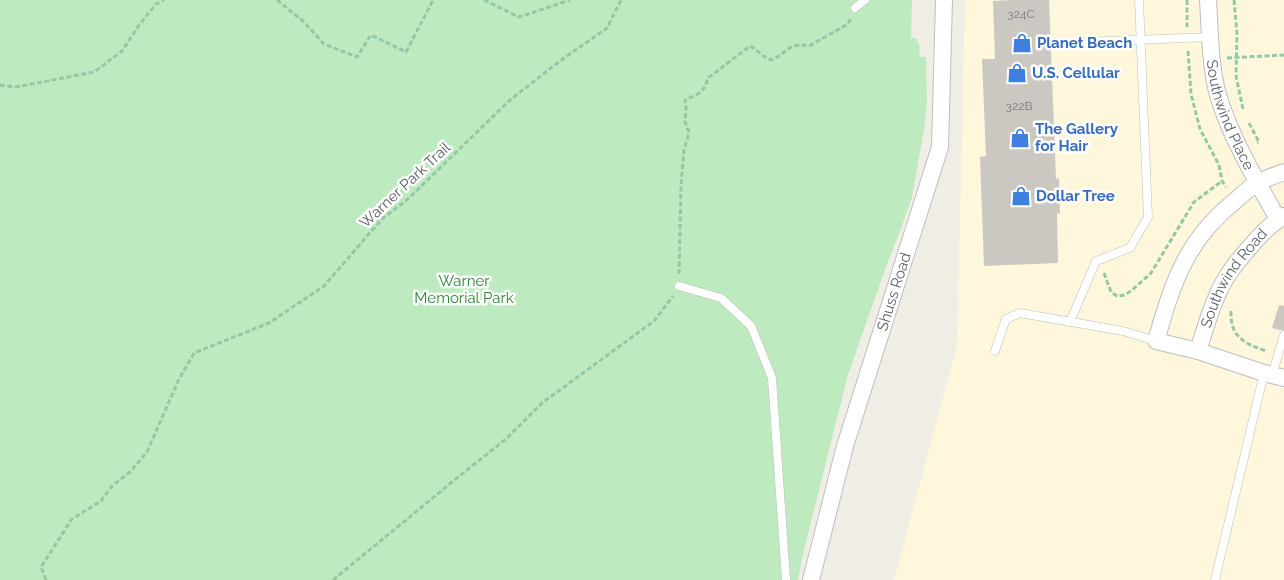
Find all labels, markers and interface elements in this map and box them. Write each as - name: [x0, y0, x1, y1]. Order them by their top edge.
- house number: 324C: [1007, 7, 1035, 21]
- shop icon: Planet Beach: [1011, 32, 1033, 54]
- place label: Planet Beach: [1037, 34, 1132, 52]
- street label: Southwind Place: [1203, 59, 1258, 173]
- shop icon: U.S. Cellular: [1006, 62, 1028, 84]
- place label: U.S. Cellular: [1032, 64, 1120, 82]
- house number: 322B: [1006, 99, 1032, 113]
- place label: The Gallery for Hair: [1035, 120, 1119, 155]
- shop icon: The Gallery for Hair: [1009, 127, 1031, 149]
- street label: Warner Park Trail: [356, 138, 455, 232]
- shop icon: Dollar Tree: [1010, 185, 1032, 207]
- place label: Dollar Tree: [1036, 187, 1115, 205]
- street label: Southwind Road: [1197, 225, 1271, 330]
- street label: Shuss Road: [873, 250, 915, 333]
- park label: Warner Memorial Park: [414, 272, 514, 307]

